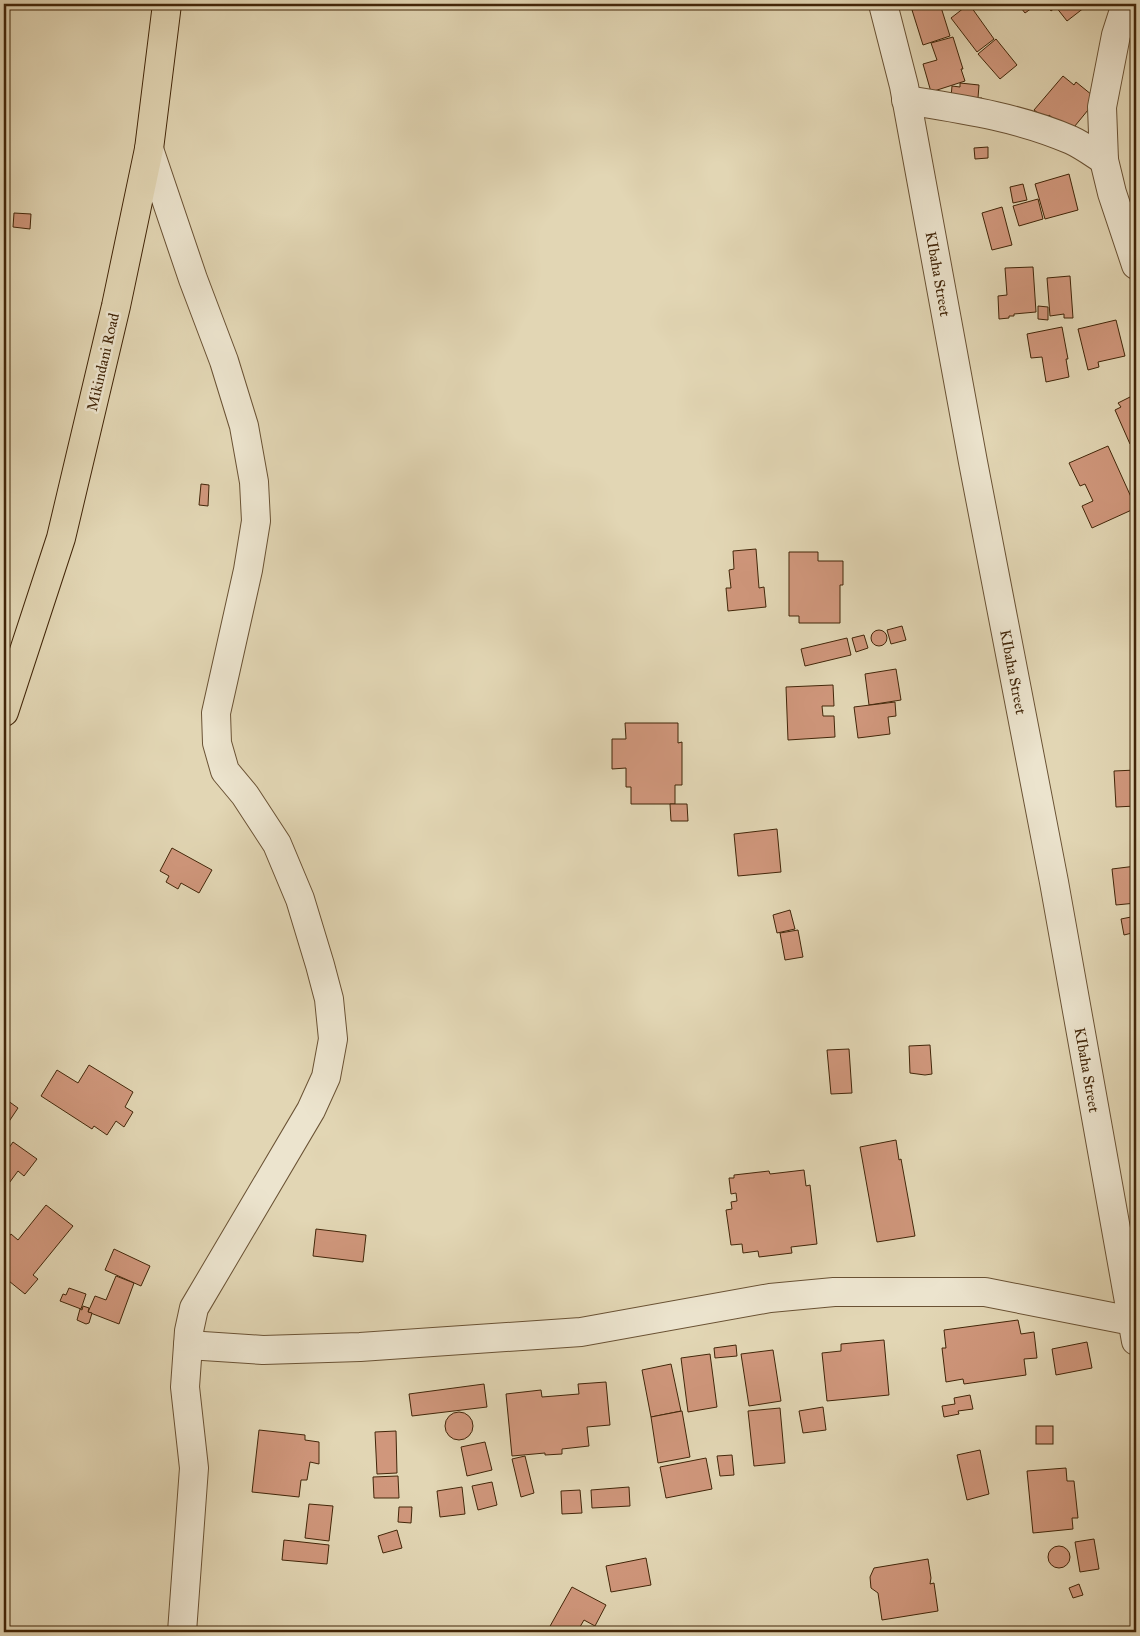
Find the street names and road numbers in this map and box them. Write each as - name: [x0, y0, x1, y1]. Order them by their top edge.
- street label: KIbaha Street: [922, 230, 954, 319]
- street label: Mikindani Road: [83, 311, 123, 413]
- street label: KIbaha Street: [996, 628, 1030, 717]
- street label: KIbaha Street: [1071, 1026, 1103, 1115]

